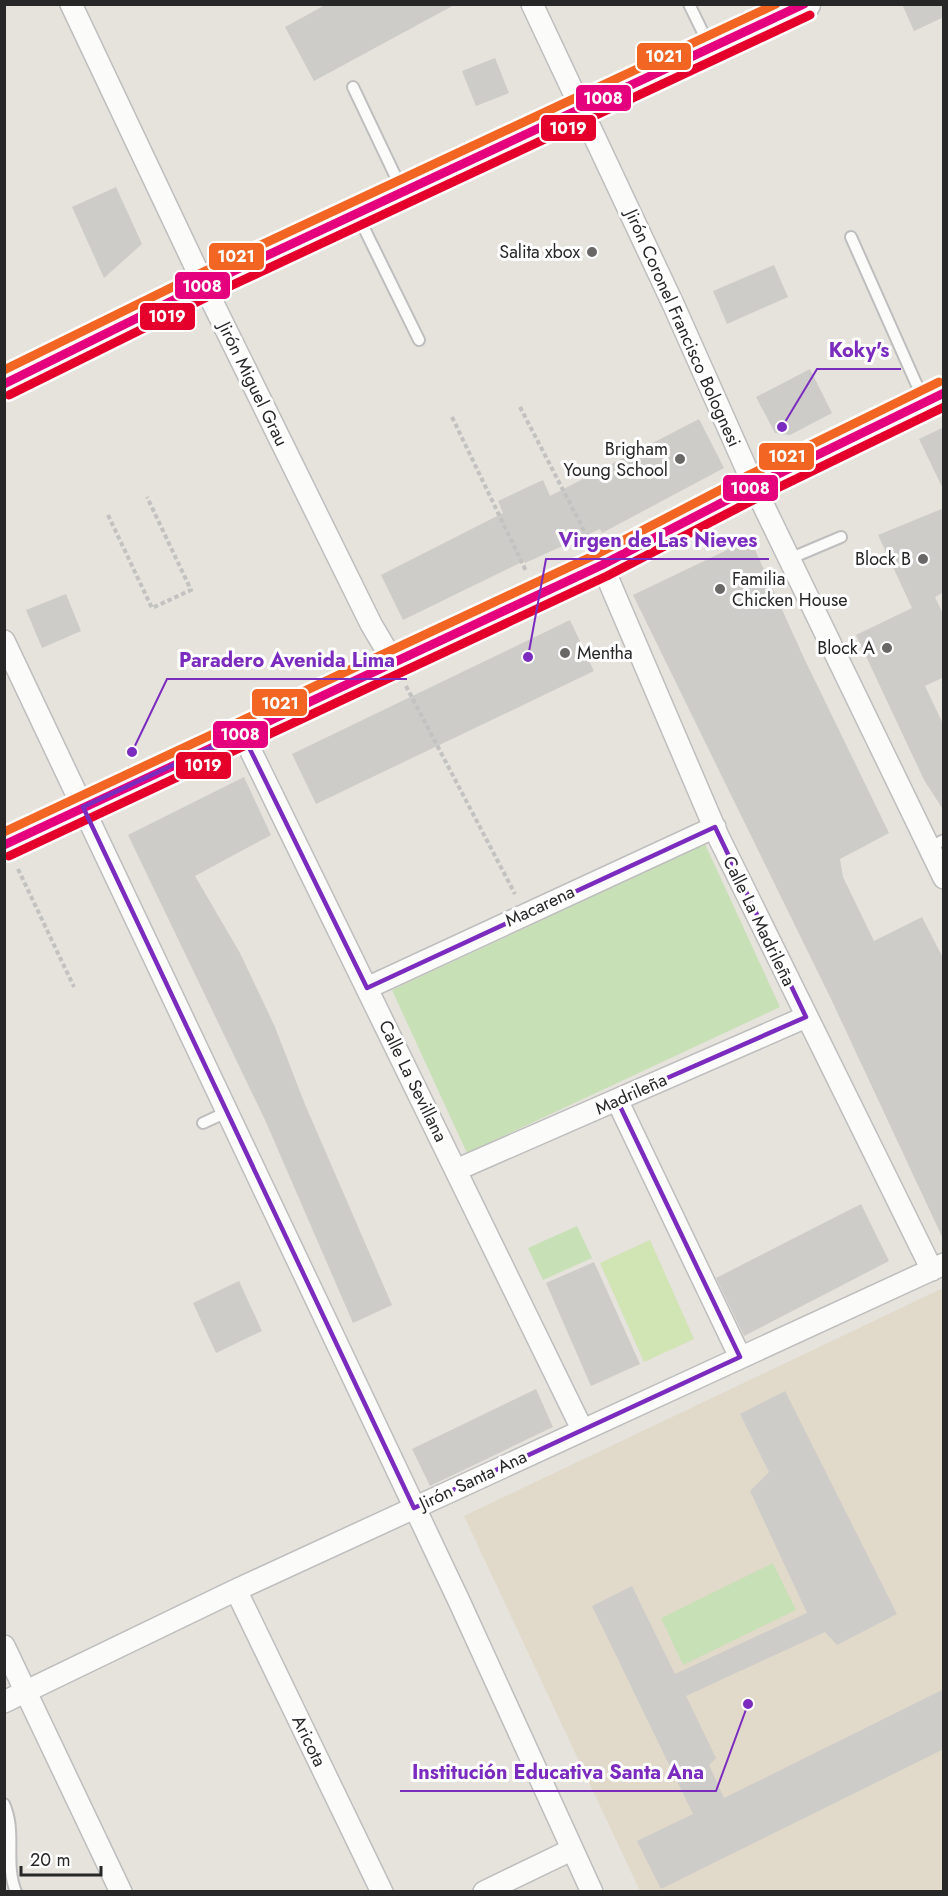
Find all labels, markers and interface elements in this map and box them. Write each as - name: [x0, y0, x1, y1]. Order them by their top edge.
- line badge: 1021: [636, 42, 692, 71]
- text: 1021: [645, 45, 683, 68]
- line badge: 1008: [575, 84, 632, 112]
- text: 1008: [583, 87, 623, 110]
- line badge: 1019: [540, 114, 597, 142]
- text: 1019: [549, 117, 587, 140]
- street label: Jirón Coronel Francisco Bolognesi: [618, 203, 747, 451]
- place label: Salita xbox: [499, 239, 580, 265]
- line badge: 1021: [208, 242, 265, 271]
- text: 1021: [217, 245, 255, 268]
- marker: Salita xbox: [585, 245, 599, 259]
- line badge: 1008: [174, 271, 231, 300]
- text: 1008: [182, 275, 222, 298]
- line badge: 1019: [139, 302, 196, 331]
- text: 1019: [148, 305, 186, 328]
- street label: Jirón Miguel Grau: [211, 316, 294, 451]
- callout: Koky's: [817, 331, 901, 369]
- text: Koky's: [829, 336, 889, 365]
- place label: Brigham Young School: [564, 436, 668, 483]
- line badge: 1021: [758, 442, 815, 471]
- text: 1021: [768, 445, 806, 468]
- marker: Brigham Young School: [673, 452, 687, 466]
- line badge: 1008: [722, 474, 779, 502]
- text: 1008: [730, 477, 770, 500]
- callout: Virgen de Las Nieves: [546, 521, 769, 559]
- text: Virgen de Las Nieves: [558, 526, 757, 555]
- place label: Block B: [855, 546, 911, 572]
- marker: Block B: [916, 552, 930, 566]
- place label: Familia Chicken House: [732, 566, 848, 613]
- marker: Familia Chicken House: [713, 582, 727, 596]
- place label: Block A: [817, 635, 875, 661]
- place label: Mentha: [577, 640, 633, 666]
- callout: Paradero Avenida Lima: [167, 641, 407, 679]
- marker: Block A: [880, 641, 894, 655]
- text: Paradero Avenida Lima: [179, 646, 395, 675]
- marker: Mentha: [558, 646, 572, 660]
- line badge: 1021: [251, 688, 308, 717]
- text: 1021: [261, 692, 299, 715]
- line badge: 1008: [212, 720, 269, 749]
- text: 1008: [220, 723, 260, 746]
- line badge: 1019: [175, 751, 232, 780]
- text: 1019: [184, 754, 222, 777]
- street label: Calle La Madrileña: [716, 852, 802, 990]
- street label: Macarena: [501, 879, 579, 933]
- street label: Calle La Sevillana: [372, 1016, 454, 1146]
- street label: Madrileña: [591, 1067, 671, 1121]
- street label: Jirón Santa Ana: [413, 1444, 531, 1517]
- street label: Aricota: [285, 1711, 333, 1771]
- callout: Institución Educativa Santa Ana: [400, 1753, 716, 1791]
- text: Institución Educativa Santa Ana: [412, 1758, 704, 1787]
- scale bar: [21, 1839, 100, 1877]
- text: 20 m: [30, 1847, 70, 1873]

